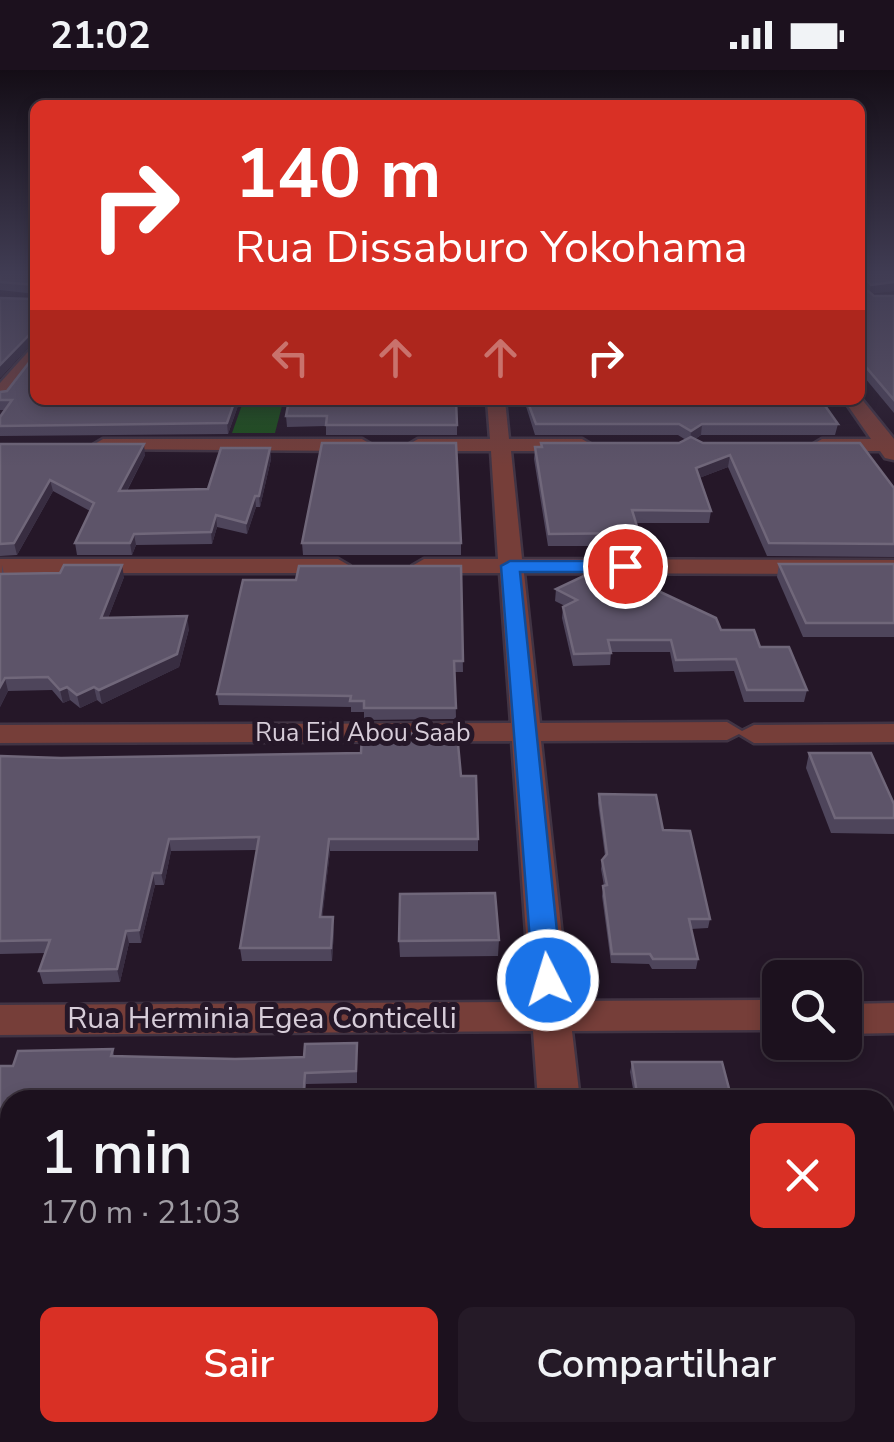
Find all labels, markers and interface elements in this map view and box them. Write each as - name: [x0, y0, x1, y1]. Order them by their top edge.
- text: 21:02: [50, 10, 151, 61]
- text: 140 m: [235, 126, 441, 222]
- icon: right: [70, 140, 200, 270]
- text: Rua Dissaburo Yokohama: [235, 217, 748, 278]
- icon: left: [263, 330, 318, 385]
- icon: ahead: [368, 330, 423, 385]
- icon: ahead: [473, 330, 528, 385]
- icon: right: [578, 330, 633, 385]
- pin: [583, 524, 668, 609]
- icon: arrive: [598, 539, 653, 594]
- street label: Rua Eid Abou Saab: [255, 716, 471, 750]
- position arrow: [496, 928, 600, 1032]
- map controls: [762, 960, 862, 1060]
- button: search: [762, 960, 862, 1060]
- street label: Rua Herminia Egea Conticelli: [67, 998, 457, 1039]
- text: 1 min: [40, 1112, 193, 1194]
- button: close: [750, 1123, 855, 1228]
- text: 170 m · 21:03: [40, 1191, 241, 1234]
- button: Sair: [40, 1307, 438, 1422]
- button: Compartilhar: [458, 1307, 855, 1422]

